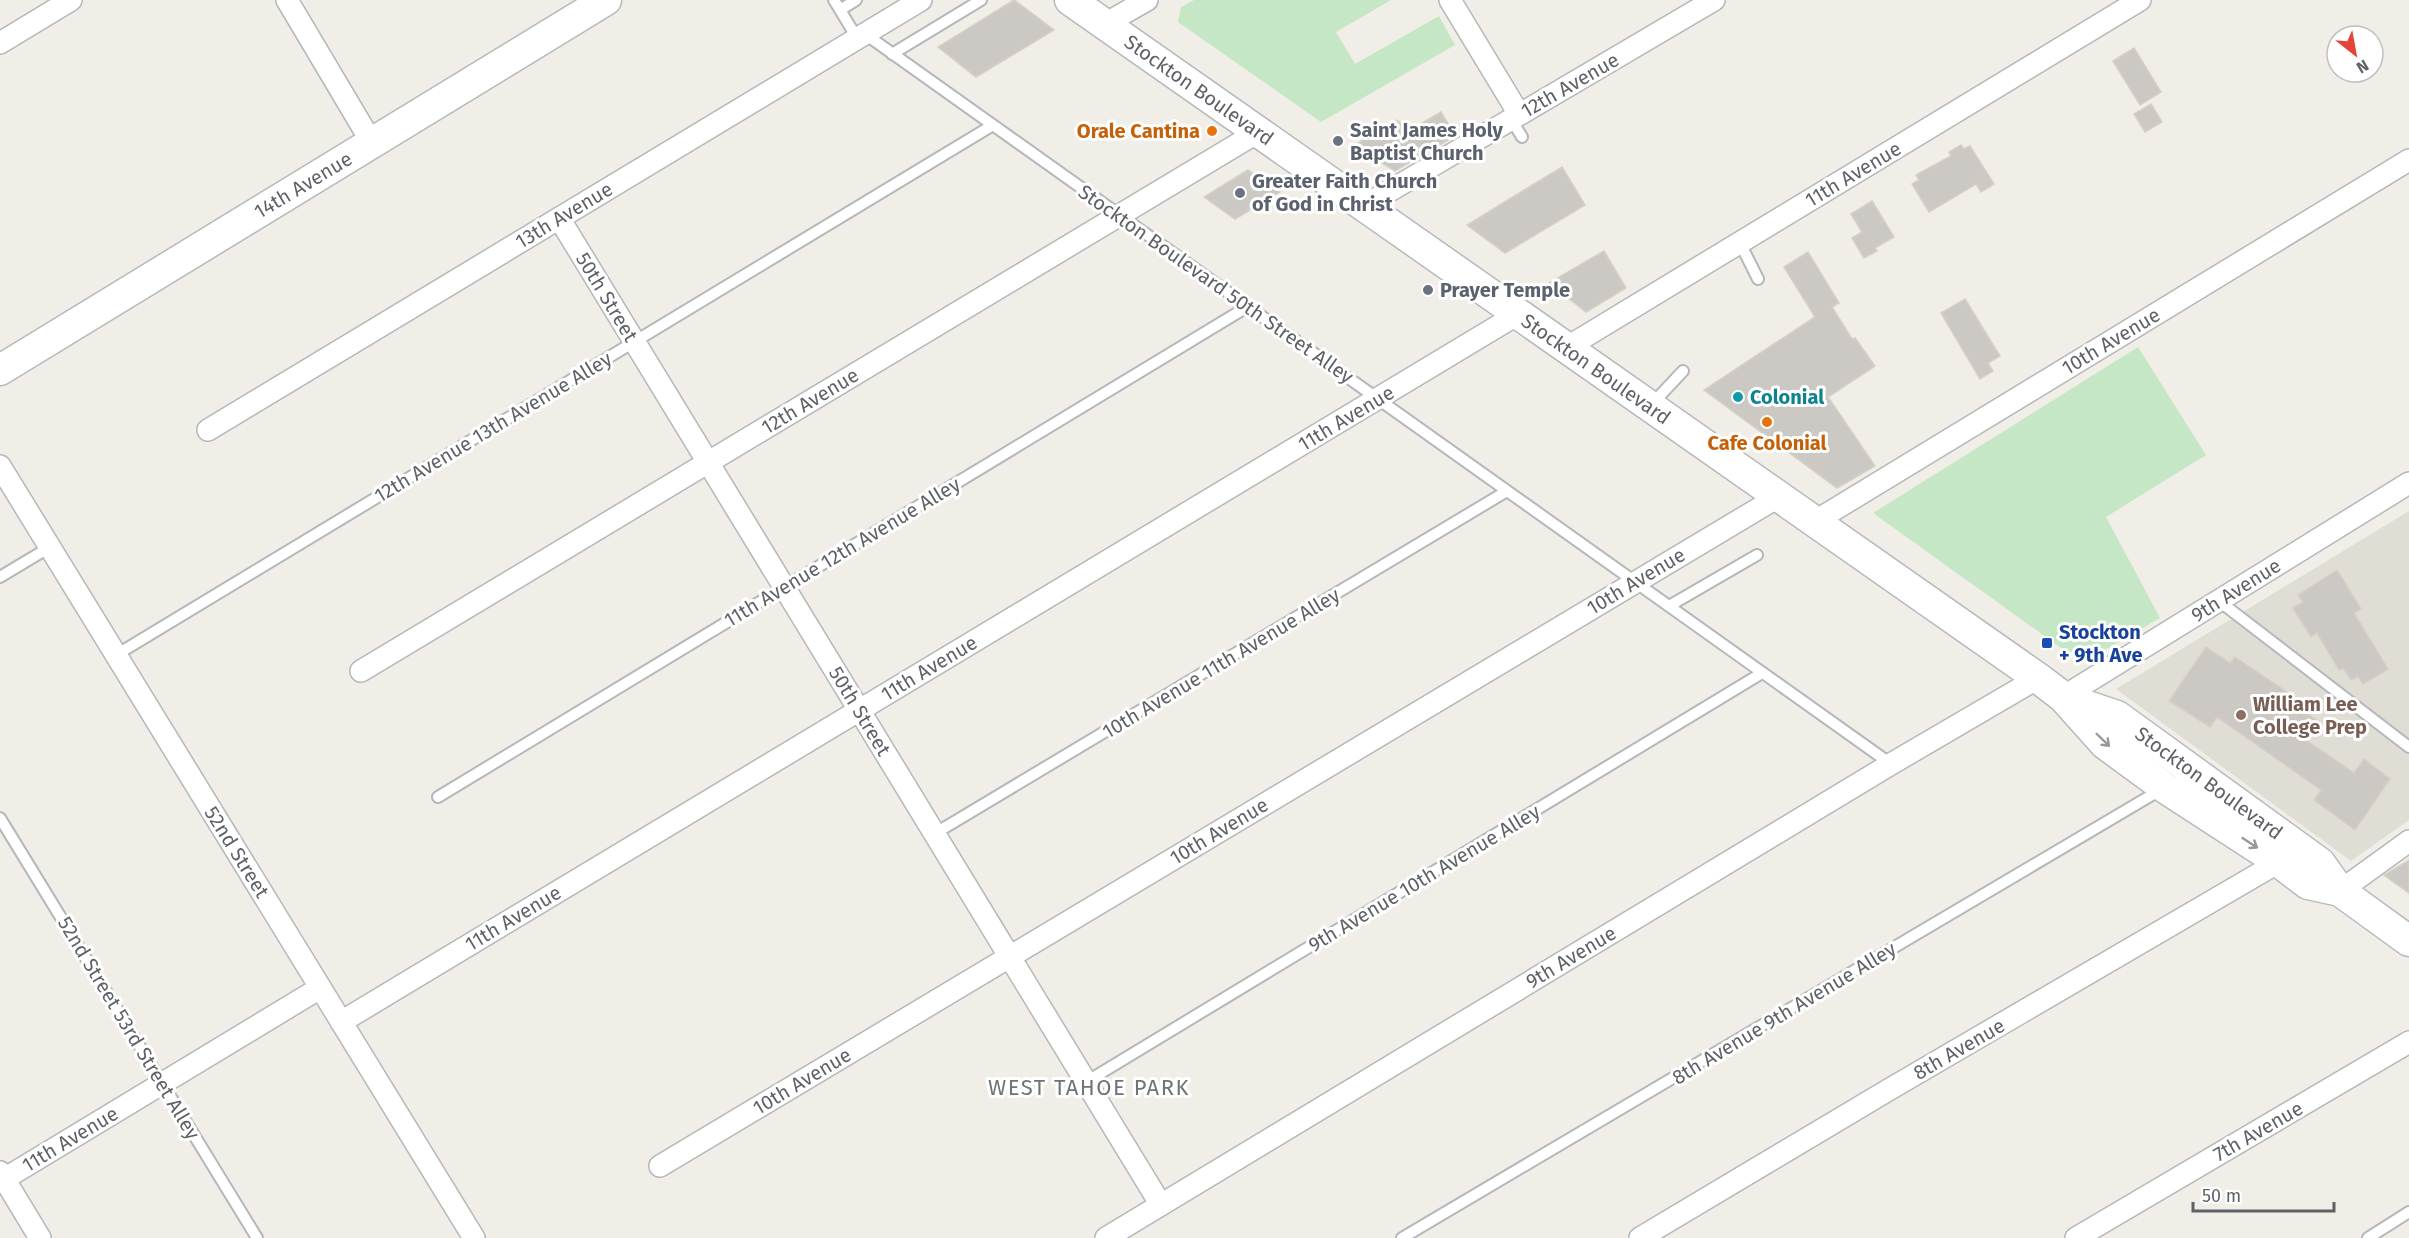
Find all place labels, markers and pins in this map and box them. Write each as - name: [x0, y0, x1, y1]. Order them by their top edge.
- place label: Saint James Holy Baptist Church: [1350, 118, 1503, 165]
- place label: Orale Cantina: [1077, 119, 1200, 143]
- marker: Orale Cantina: [1205, 124, 1219, 138]
- marker: Saint James Holy Baptist Church: [1331, 134, 1345, 148]
- place label: Greater Faith Church of God in Christ: [1252, 169, 1437, 216]
- marker: Greater Faith Church of God in Christ: [1233, 186, 1247, 200]
- place label: Prayer Temple: [1440, 278, 1570, 302]
- marker: Prayer Temple: [1421, 283, 1435, 297]
- place label: Colonial: [1750, 385, 1824, 409]
- marker: Colonial: [1731, 390, 1745, 404]
- marker: Cafe Colonial: [1760, 415, 1774, 429]
- place label: Cafe Colonial: [1707, 431, 1827, 455]
- place label: Stockton + 9th Ave: [2059, 620, 2143, 667]
- marker: Stockton + 9th Ave: [2040, 636, 2054, 650]
- place label: William Lee College Prep: [2253, 692, 2367, 739]
- marker: William Lee College Prep: [2234, 708, 2248, 722]

